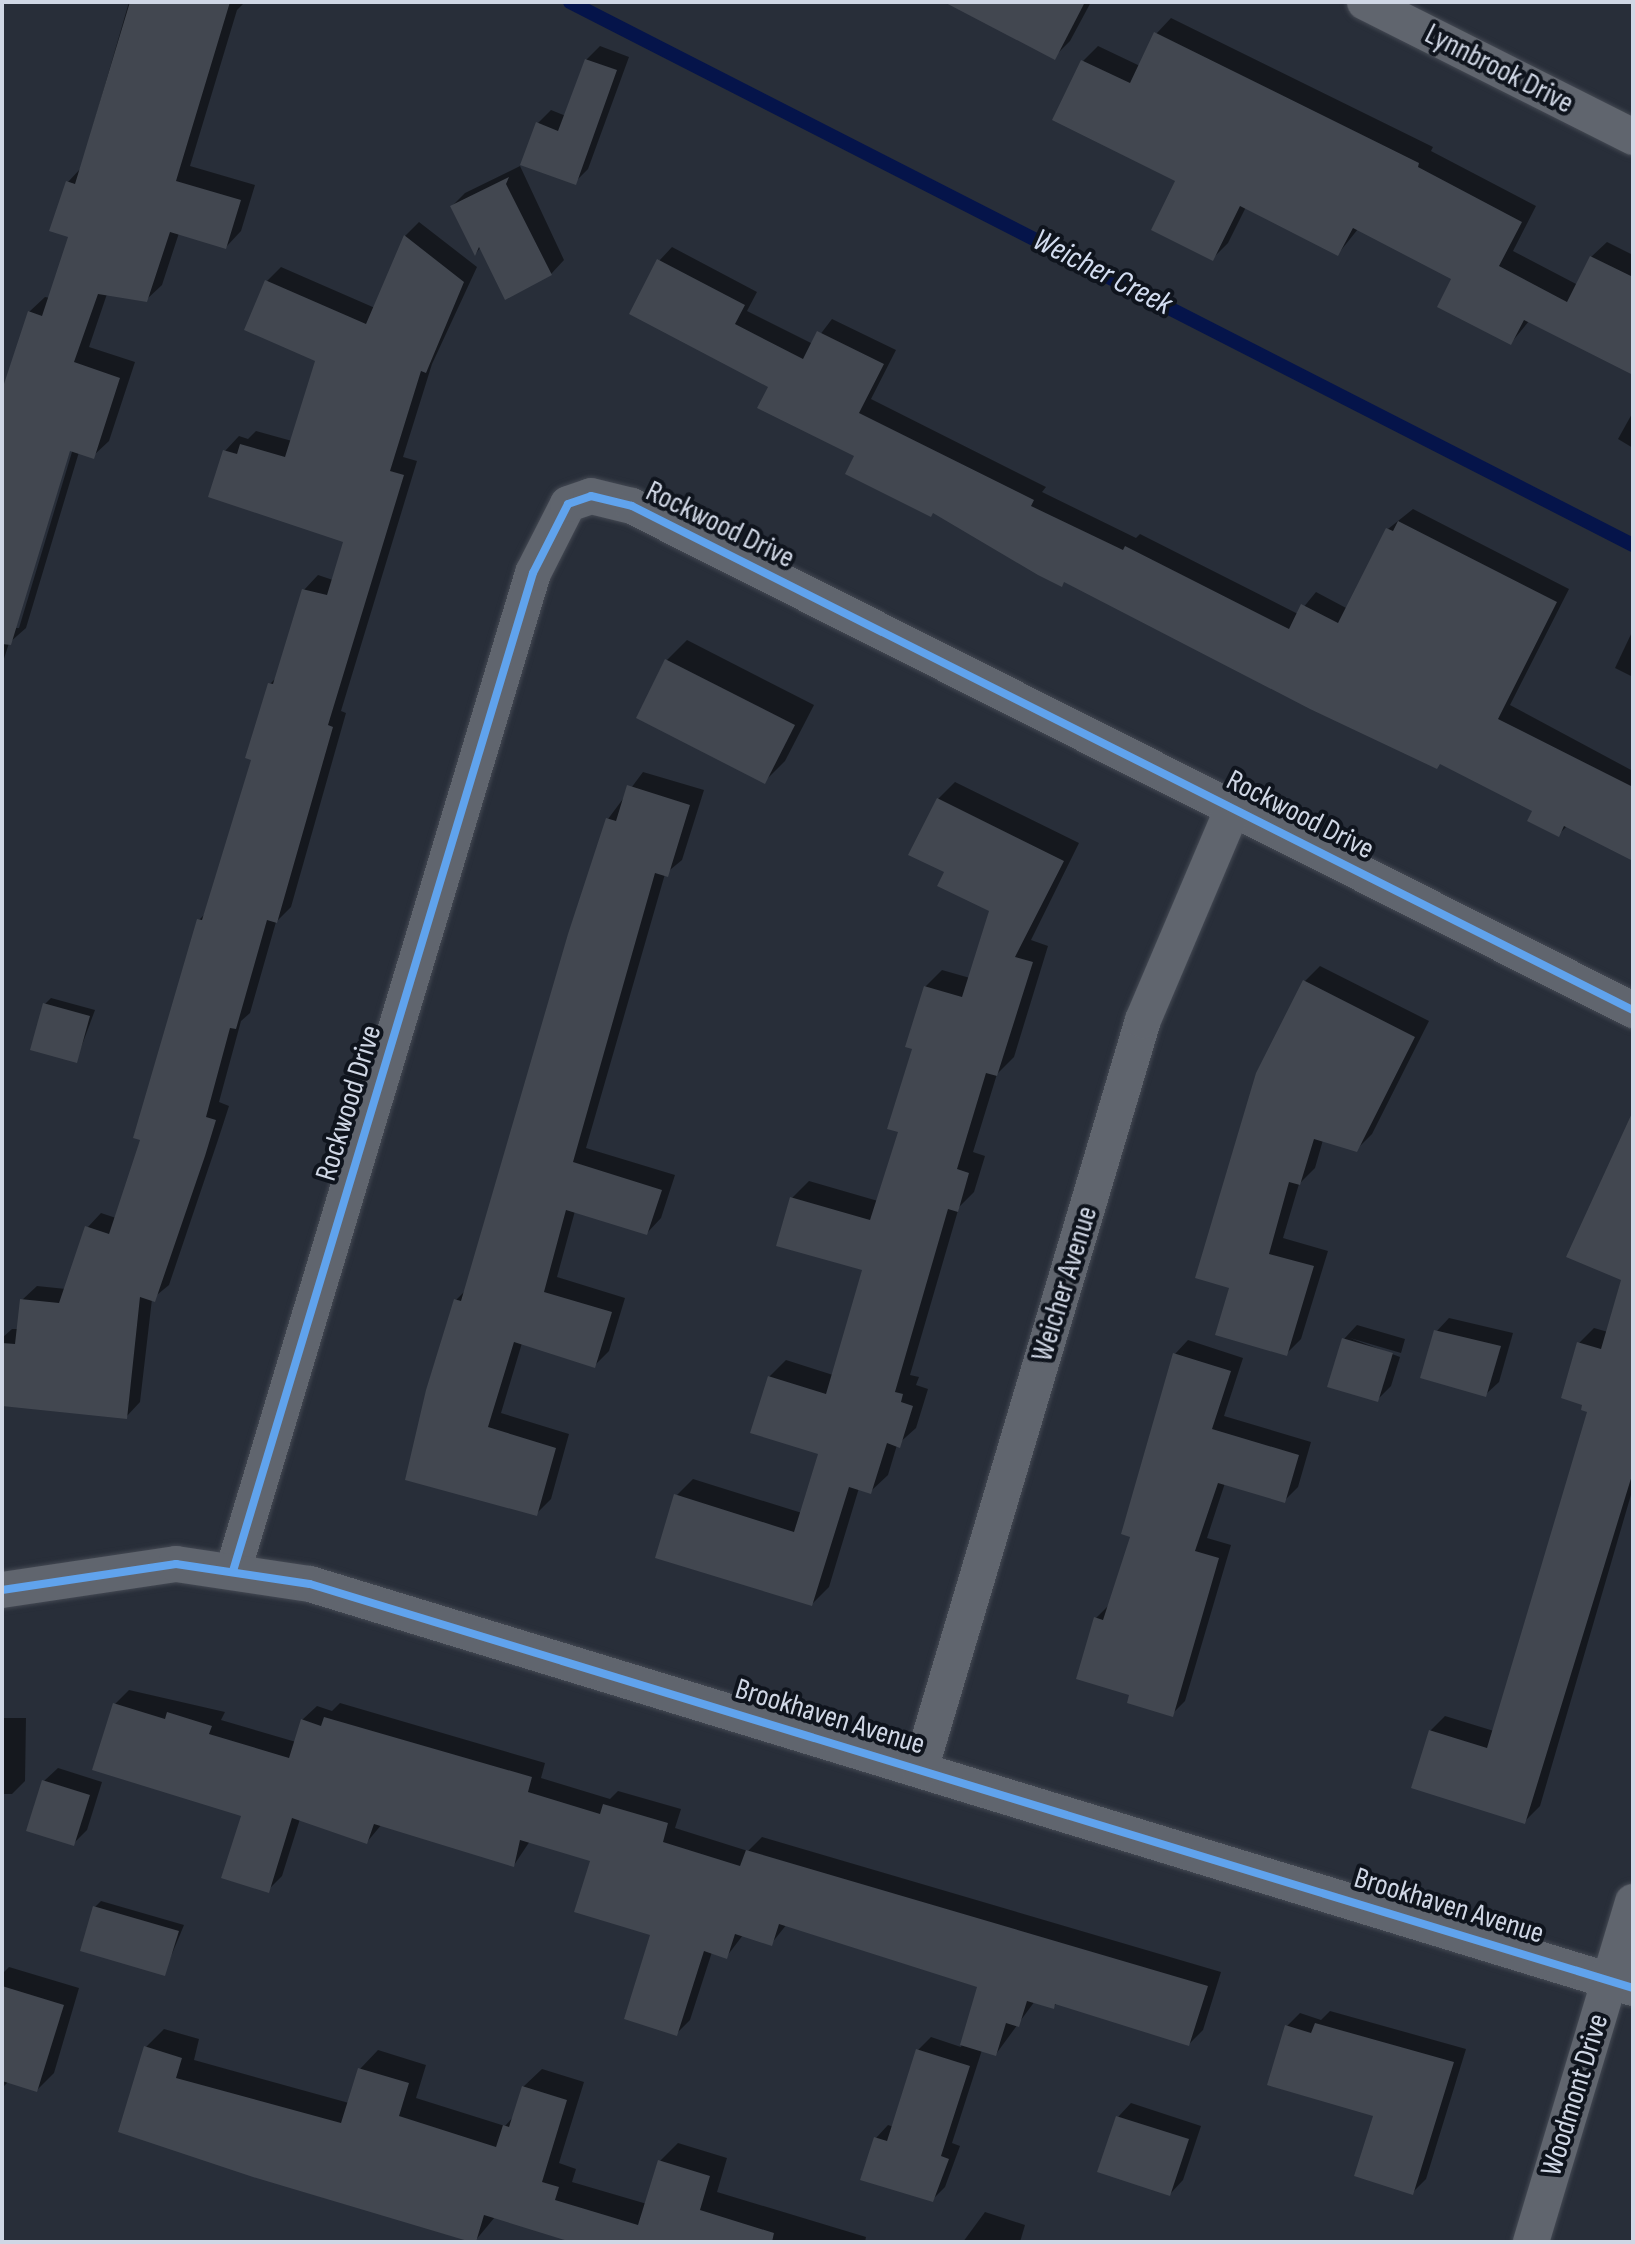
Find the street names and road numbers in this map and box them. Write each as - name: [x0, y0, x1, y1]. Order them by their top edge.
- street label: Lynnbrook Drive: [1419, 16, 1579, 122]
- street label: Rockwood Drive: [640, 474, 800, 576]
- street label: Rockwood Drive: [1220, 762, 1380, 868]
- street label: Rockwood Drive: [308, 1021, 390, 1185]
- street label: Weicher Avenue: [1024, 1202, 1106, 1366]
- street label: Brookhaven Avenue: [731, 1671, 929, 1763]
- street label: Brookhaven Avenue: [1350, 1860, 1548, 1952]
- street label: Woodmont Drive: [1533, 2010, 1617, 2180]

